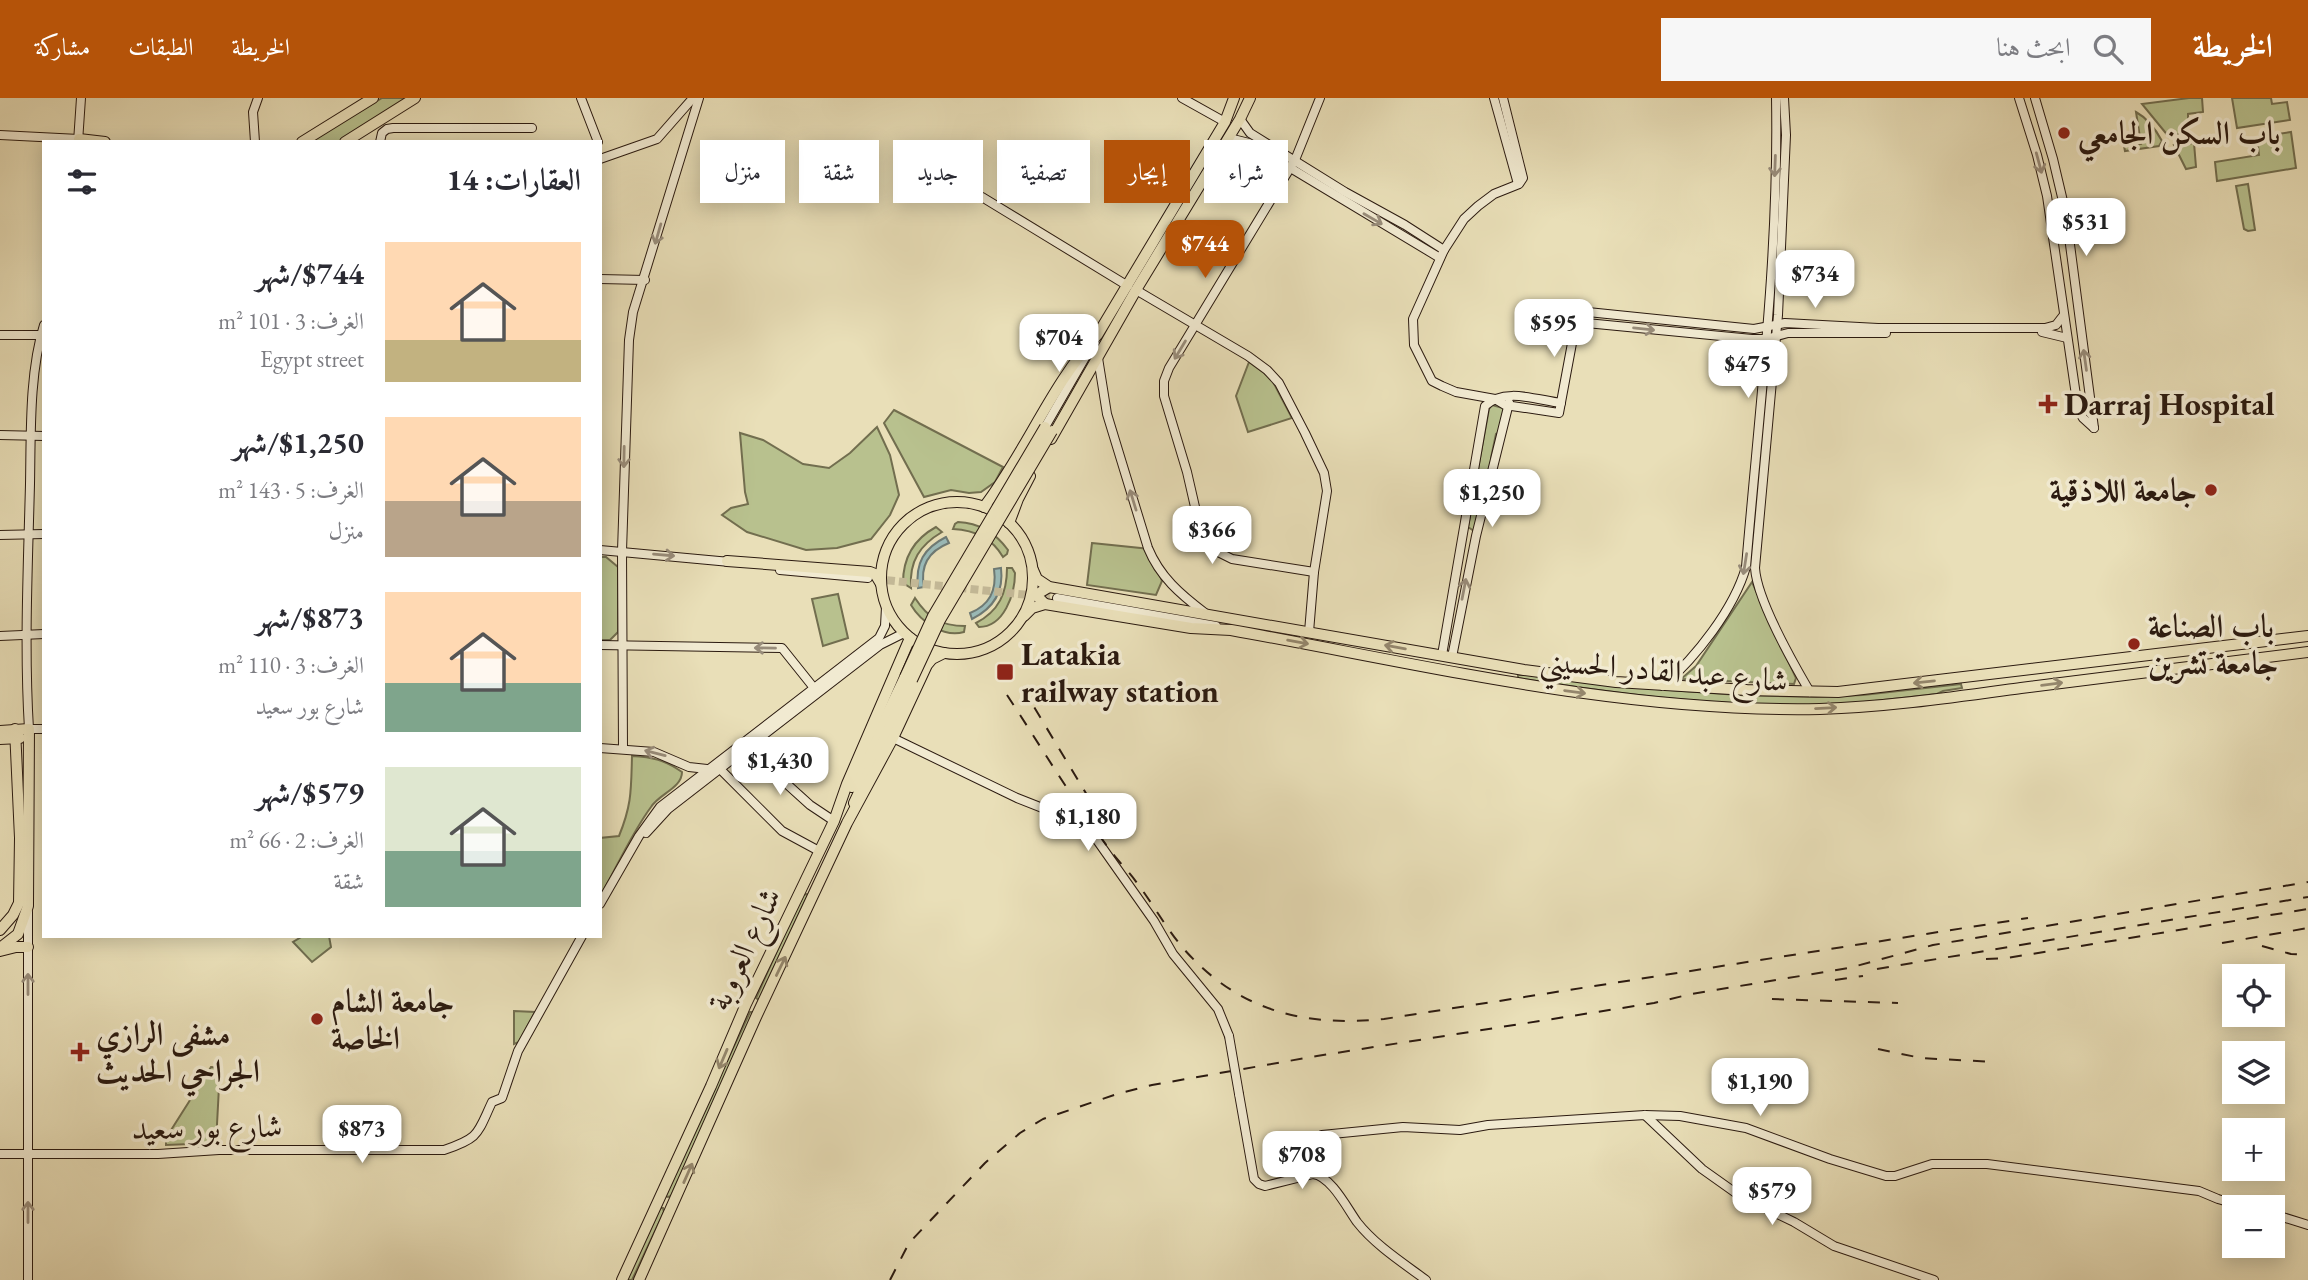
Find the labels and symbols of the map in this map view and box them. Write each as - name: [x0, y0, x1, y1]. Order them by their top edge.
- place label: باب السكن الجامعي: [2078, 112, 2281, 162]
- marker: باب السكن الجامعي: [2056, 125, 2072, 141]
- one-way arrow: [2034, 152, 2047, 174]
- one-way arrow: [1769, 154, 1782, 177]
- pin: $531: [2045, 198, 2127, 258]
- one-way arrow: [1362, 212, 1382, 226]
- pin: $744: [1164, 220, 1246, 280]
- one-way arrow: [651, 222, 664, 244]
- pin: $734: [1774, 250, 1856, 310]
- pin: $595: [1513, 300, 1595, 359]
- pin: $704: [1018, 314, 1100, 374]
- one-way arrow: [1632, 323, 1655, 336]
- one-way arrow: [1173, 339, 1187, 359]
- pin: $475: [1707, 341, 1789, 400]
- one-way arrow: [2078, 349, 2091, 372]
- place label: Darraj Hospital: [2064, 383, 2275, 425]
- marker: Darraj Hospital: [2038, 394, 2058, 414]
- one-way arrow: [617, 445, 631, 468]
- place label: جامعة اللاذقية: [2049, 469, 2197, 511]
- pin: $1,250: [1435, 470, 1549, 529]
- marker: جامعة اللاذقية: [2203, 482, 2219, 498]
- one-way arrow: [1126, 489, 1139, 511]
- pin: $366: [1171, 506, 1253, 566]
- one-way arrow: [652, 549, 674, 562]
- one-way arrow: [1738, 552, 1751, 575]
- one-way arrow: [1458, 578, 1472, 601]
- place label: باب الصناعة جامعة تشرين: [2148, 605, 2278, 684]
- place label: Latakia railway station: [1021, 633, 1219, 712]
- one-way arrow: [1286, 636, 1309, 649]
- marker: باب الصناعة جامعة تشرين: [2126, 636, 2142, 652]
- street label: شارع عبد القادر الحسيني: [1538, 638, 1790, 711]
- one-way arrow: [1385, 640, 1407, 653]
- one-way arrow: [754, 641, 777, 654]
- marker: Latakia railway station: [995, 662, 1015, 682]
- one-way arrow: [1913, 676, 1936, 689]
- one-way arrow: [2040, 678, 2063, 691]
- one-way arrow: [1563, 686, 1585, 699]
- one-way arrow: [1814, 702, 1837, 715]
- pin: $1,430: [723, 738, 837, 797]
- one-way arrow: [644, 746, 667, 759]
- pin: $1,180: [1031, 794, 1145, 853]
- street label: شارع العروبة: [697, 881, 796, 1020]
- one-way arrow: [774, 956, 788, 977]
- one-way arrow: [21, 973, 35, 996]
- place label: جامعة الشام الخاصة: [331, 980, 454, 1059]
- marker: جامعة الشام الخاصة: [309, 1011, 325, 1027]
- place label: مشفى الرازي الجراحي الحديث: [96, 1013, 260, 1097]
- marker: مشفى الرازي الجراحي الحديث: [70, 1042, 90, 1062]
- one-way arrow: [715, 1047, 728, 1069]
- pin: $1,190: [1703, 1058, 1817, 1118]
- street label: شارع بور سعيد: [131, 1105, 283, 1155]
- pin: $873: [321, 1105, 403, 1165]
- pin: $708: [1261, 1132, 1343, 1191]
- one-way arrow: [682, 1163, 695, 1185]
- pin: $579: [1731, 1168, 1813, 1227]
- one-way arrow: [21, 1201, 35, 1224]

